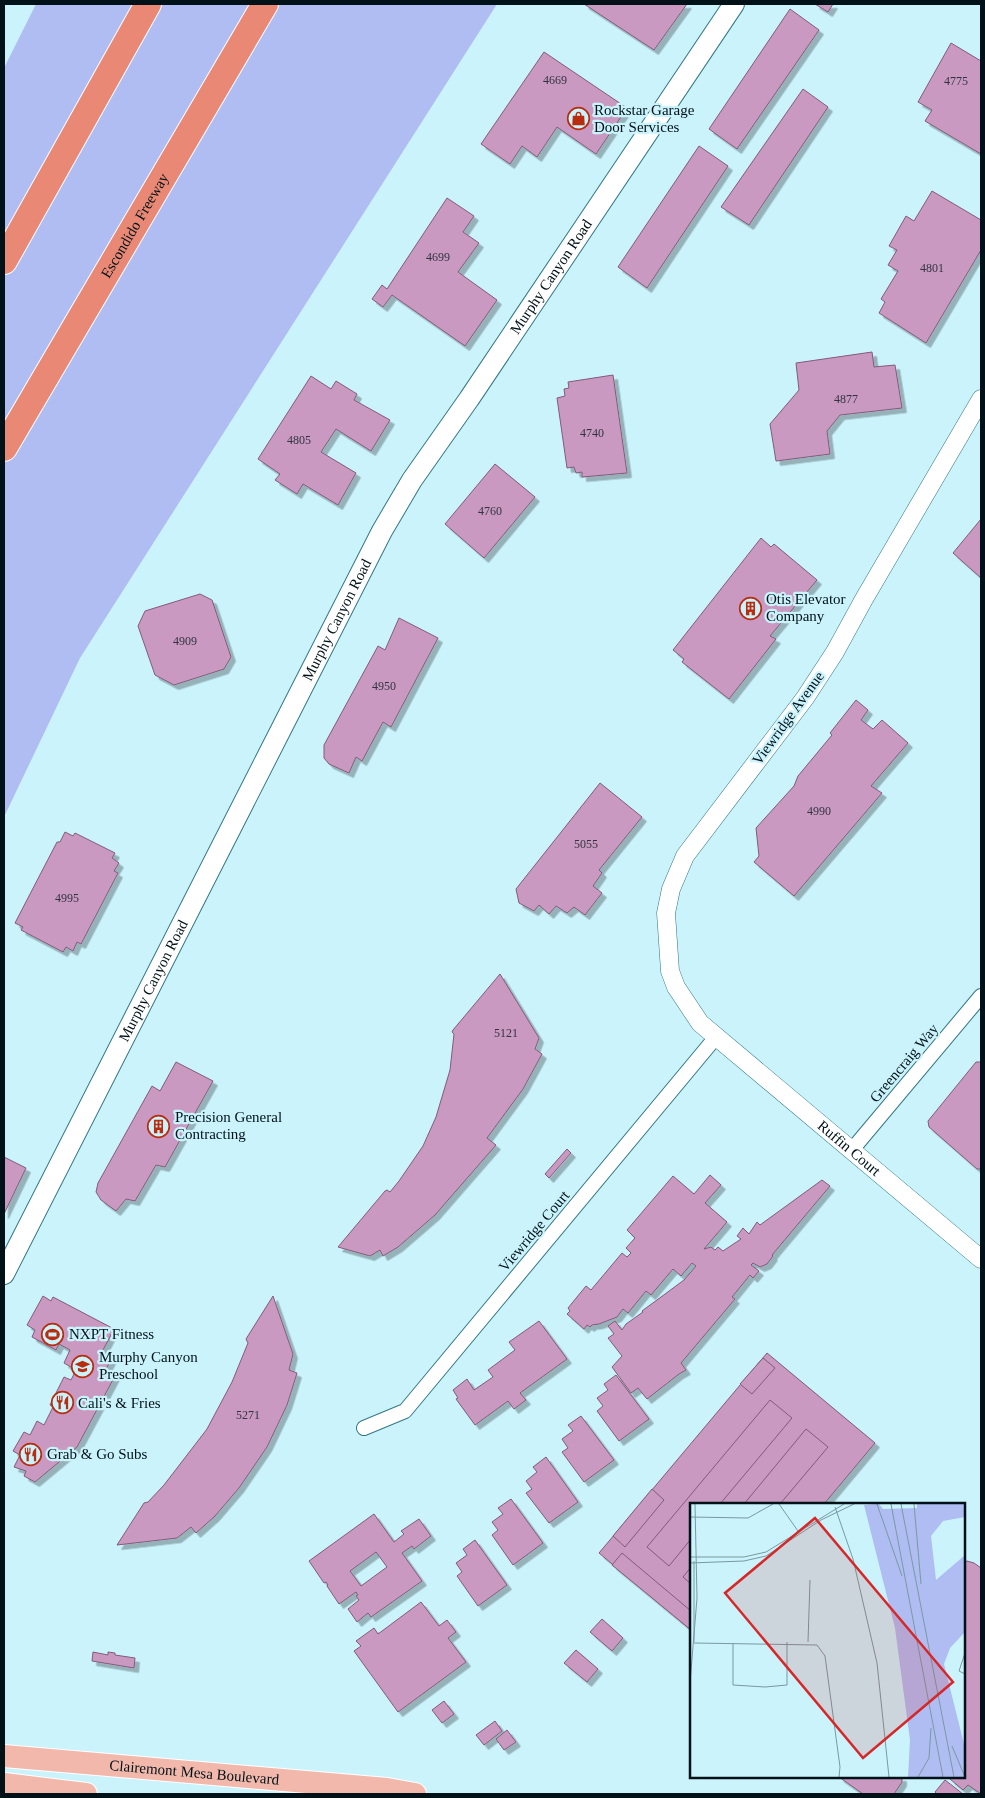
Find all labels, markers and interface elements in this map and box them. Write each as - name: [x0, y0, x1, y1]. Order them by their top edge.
- house number: 4669: [543, 73, 567, 87]
- house number: 4775: [944, 74, 968, 88]
- place label: Rockstar Garage Door Services: [594, 102, 695, 135]
- shop icon: Rockstar Garage Door Services: [566, 107, 590, 131]
- street label: Escondido Freeway: [98, 170, 172, 281]
- street label: Murphy Canyon Road: [507, 216, 595, 337]
- house number: 4699: [426, 250, 450, 264]
- house number: 4801: [920, 261, 944, 275]
- house number: 4877: [834, 392, 858, 406]
- house number: 4740: [580, 426, 604, 440]
- house number: 4805: [287, 433, 311, 447]
- house number: 4760: [478, 504, 502, 518]
- street label: Murphy Canyon Road: [299, 556, 375, 683]
- place label: Otis Elevator Company: [766, 591, 846, 624]
- building icon: Otis Elevator Company: [738, 596, 762, 620]
- house number: 4909: [173, 634, 197, 648]
- street label: Viewridge Avenue: [749, 668, 827, 768]
- house number: 4950: [372, 679, 396, 693]
- house number: 4990: [807, 804, 831, 818]
- house number: 5055: [574, 837, 598, 851]
- house number: 4995: [55, 891, 79, 905]
- street label: Murphy Canyon Road: [116, 917, 191, 1044]
- street label: Greencraig Way: [867, 1020, 942, 1105]
- house number: 5121: [494, 1026, 518, 1040]
- place label: Precision General Contracting: [175, 1109, 282, 1142]
- building icon: Precision General Contracting: [147, 1114, 171, 1138]
- street label: Ruffin Court: [815, 1117, 884, 1180]
- street label: Viewridge Court: [496, 1187, 573, 1275]
- sports icon: NXPT Fitness: [41, 1322, 65, 1346]
- place label: NXPT Fitness: [69, 1326, 154, 1342]
- place label: Murphy Canyon Preschool: [99, 1349, 198, 1382]
- school or university icon: Murphy Canyon Preschool: [71, 1354, 95, 1378]
- restaurant icon: Cali's & Fries: [50, 1391, 74, 1415]
- place label: Cali's & Fries: [78, 1395, 161, 1411]
- house number: 5271: [236, 1408, 260, 1422]
- restaurant icon: Grab & Go Subs: [19, 1442, 43, 1466]
- place label: Grab & Go Subs: [47, 1446, 148, 1462]
- inset map: [690, 1503, 965, 1778]
- street label: Clairemont Mesa Boulevard: [109, 1757, 280, 1788]

